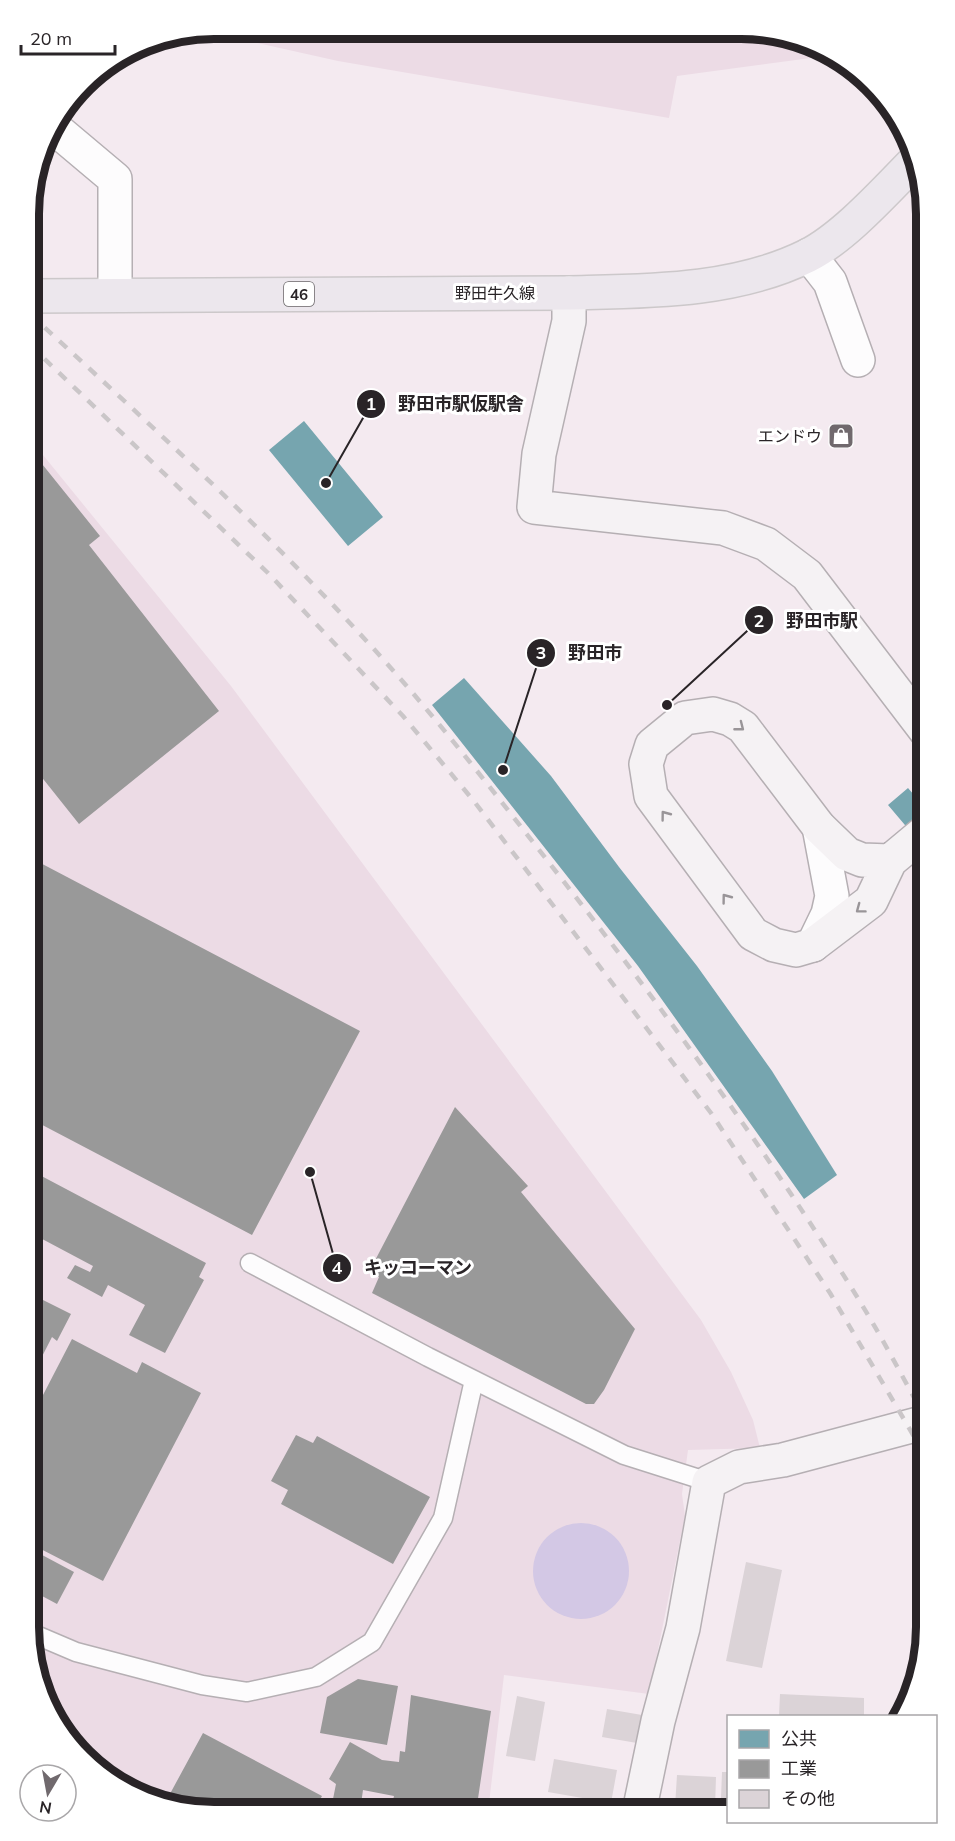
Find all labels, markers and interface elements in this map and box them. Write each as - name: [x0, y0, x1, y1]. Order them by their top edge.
- scale bar: [21, 18, 116, 56]
- text: 20 m: [30, 27, 72, 50]
- road number: 46: [284, 282, 314, 306]
- street label: 野田牛久線: [455, 283, 535, 303]
- callout: 野田市駅仮駅舎: [356, 386, 536, 422]
- text: 1: [366, 392, 376, 415]
- text: 野田市駅仮駅舎: [398, 392, 524, 415]
- shop icon: エンドウ: [826, 421, 856, 451]
- place label: エンドウ: [758, 426, 822, 446]
- callout: 野田市駅: [744, 602, 870, 638]
- text: 2: [754, 609, 764, 632]
- text: 野田市駅: [786, 609, 858, 632]
- callout: 野田市: [526, 635, 634, 671]
- text: 3: [536, 641, 546, 664]
- text: 野田市: [568, 641, 622, 664]
- one-way arrow: [733, 720, 744, 731]
- one-way arrow: [661, 810, 672, 821]
- one-way arrow: [723, 893, 734, 904]
- one-way arrow: [856, 902, 867, 913]
- callout: キッコーマン: [322, 1250, 484, 1286]
- text: 4: [332, 1256, 343, 1279]
- text: キッコーマン: [364, 1256, 472, 1279]
- legend: [727, 1715, 937, 1823]
- text: 公共: [781, 1727, 817, 1750]
- text: 工業: [781, 1757, 817, 1780]
- north arrow: [18, 1763, 78, 1823]
- text: その他: [781, 1787, 835, 1810]
- text: N: [38, 1797, 53, 1819]

